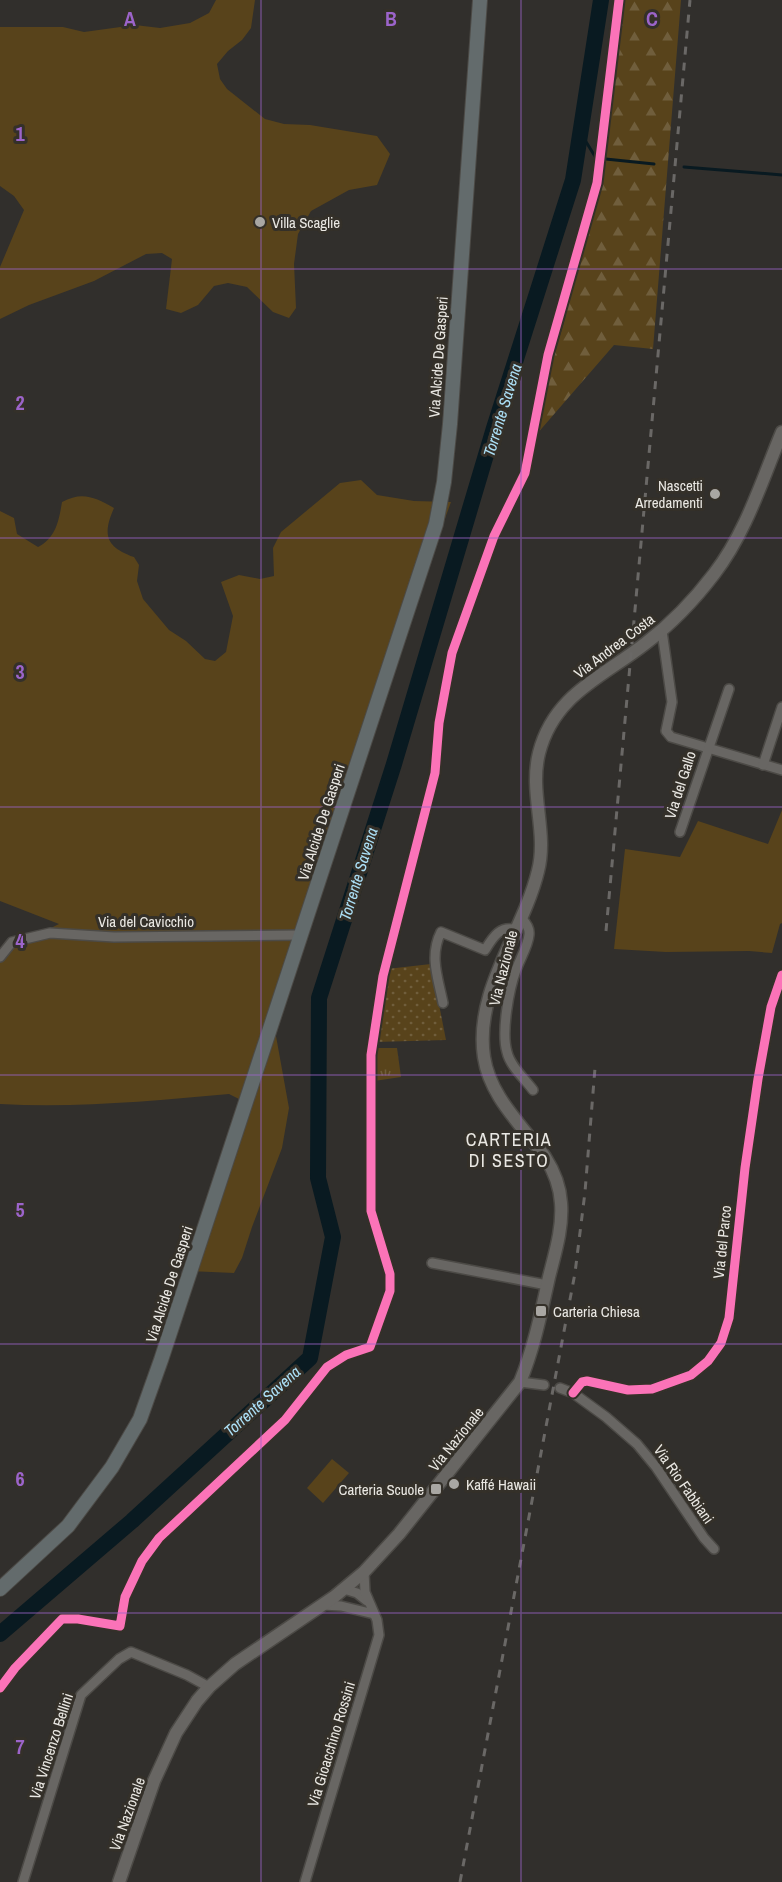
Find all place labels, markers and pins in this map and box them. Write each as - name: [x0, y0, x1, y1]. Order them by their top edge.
- place label: Villa Scaglie: [272, 212, 340, 233]
- marker: Villa Scaglie: [253, 215, 267, 229]
- place label: Nascetti Arredamenti: [634, 475, 703, 513]
- marker: Nascetti Arredamenti: [708, 487, 722, 501]
- place label: Carteria Chiesa: [553, 1301, 640, 1322]
- marker: Carteria Chiesa: [534, 1304, 548, 1318]
- place label: Kaffé Hawaii: [466, 1474, 536, 1495]
- marker: Kaffé Hawaii: [447, 1477, 461, 1491]
- place label: Carteria Scuole: [339, 1479, 424, 1500]
- marker: Carteria Scuole: [429, 1482, 443, 1496]

